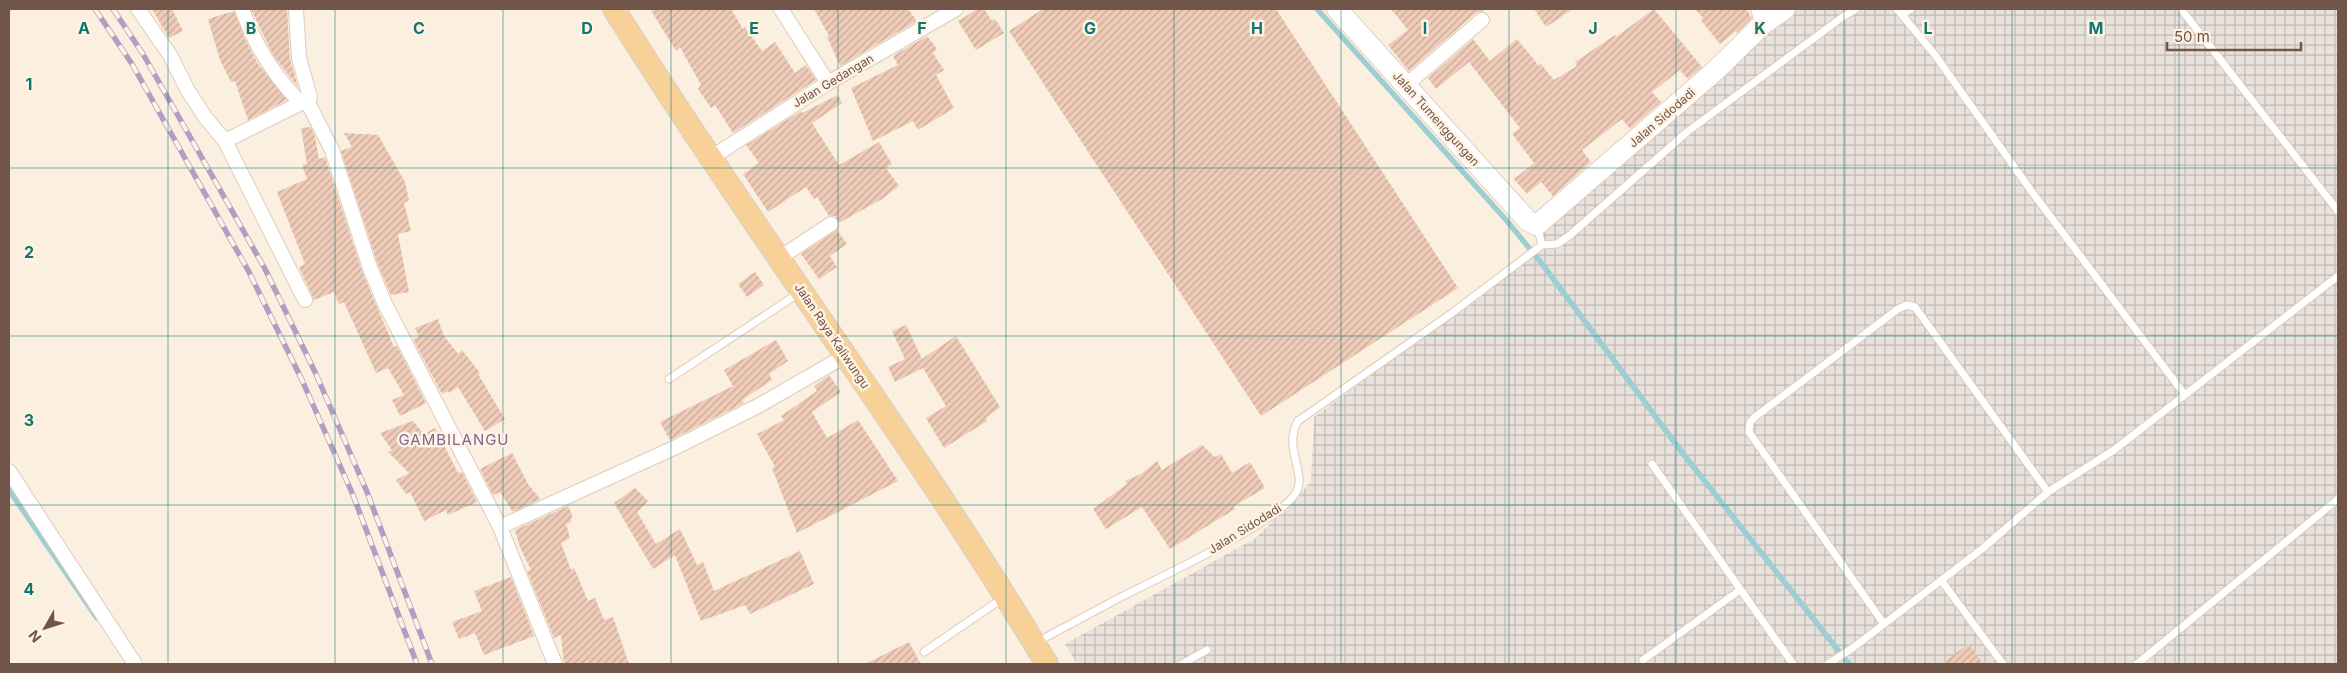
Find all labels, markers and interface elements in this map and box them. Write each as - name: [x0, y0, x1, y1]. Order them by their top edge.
- text: A: [78, 18, 90, 38]
- text: B: [246, 18, 256, 38]
- text: C: [413, 18, 425, 38]
- text: D: [581, 18, 593, 38]
- text: E: [749, 18, 759, 38]
- text: F: [917, 18, 927, 38]
- text: G: [1084, 18, 1096, 38]
- text: H: [1251, 18, 1263, 38]
- text: I: [1423, 18, 1427, 38]
- text: J: [1588, 18, 1598, 38]
- text: K: [1754, 18, 1766, 38]
- text: L: [1923, 18, 1933, 38]
- text: M: [2089, 18, 2103, 38]
- scale bar: [2167, 20, 2301, 52]
- text: 50 m: [2174, 27, 2210, 46]
- street label: Jalan Gedangan: [789, 50, 876, 111]
- street label: Jalan Tumenggungan: [1390, 68, 1483, 169]
- text: 1: [26, 74, 32, 94]
- street label: Jalan Sidodadi: [1625, 85, 1698, 151]
- text: 2: [24, 242, 34, 262]
- street label: Jalan Raya Kaliwungu: [792, 280, 873, 391]
- text: 3: [24, 410, 34, 430]
- district label: GAMBILANGU: [398, 430, 510, 449]
- street label: Jalan Sidodadi: [1205, 500, 1284, 557]
- text: 4: [24, 579, 35, 599]
- north arrow: [20, 603, 70, 653]
- text: N: [25, 627, 44, 646]

